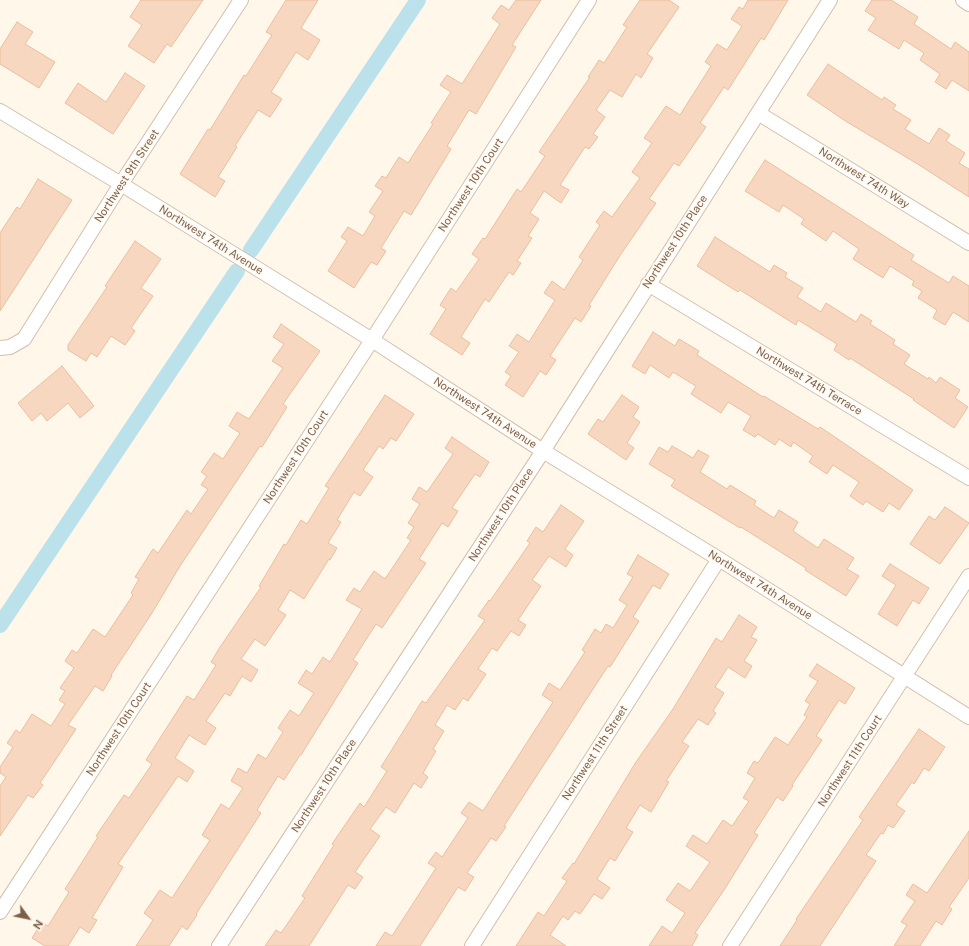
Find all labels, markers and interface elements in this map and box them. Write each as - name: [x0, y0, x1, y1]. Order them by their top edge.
- street label: Northwest 9th Street: [92, 127, 162, 225]
- street label: Northwest 10th Court: [436, 136, 506, 234]
- street label: Northwest 74th Way: [816, 145, 912, 211]
- street label: Northwest 10th Place: [640, 193, 710, 291]
- street label: Northwest 74th Avenue: [156, 203, 266, 277]
- street label: Northwest 74th Terrace: [754, 344, 864, 418]
- street label: Northwest 74th Avenue: [431, 375, 539, 451]
- street label: Northwest 10th Court: [261, 408, 331, 506]
- street label: Northwest 10th Place: [466, 466, 536, 564]
- street label: Northwest 74th Avenue: [705, 548, 815, 622]
- street label: Northwest 10th Court: [84, 680, 154, 778]
- street label: Northwest 11th Street: [559, 703, 631, 803]
- street label: Northwest 11th Court: [815, 713, 885, 809]
- street label: Northwest 10th Place: [289, 737, 359, 835]
- north arrow: [8, 898, 48, 938]
- text: N: [31, 918, 45, 931]

